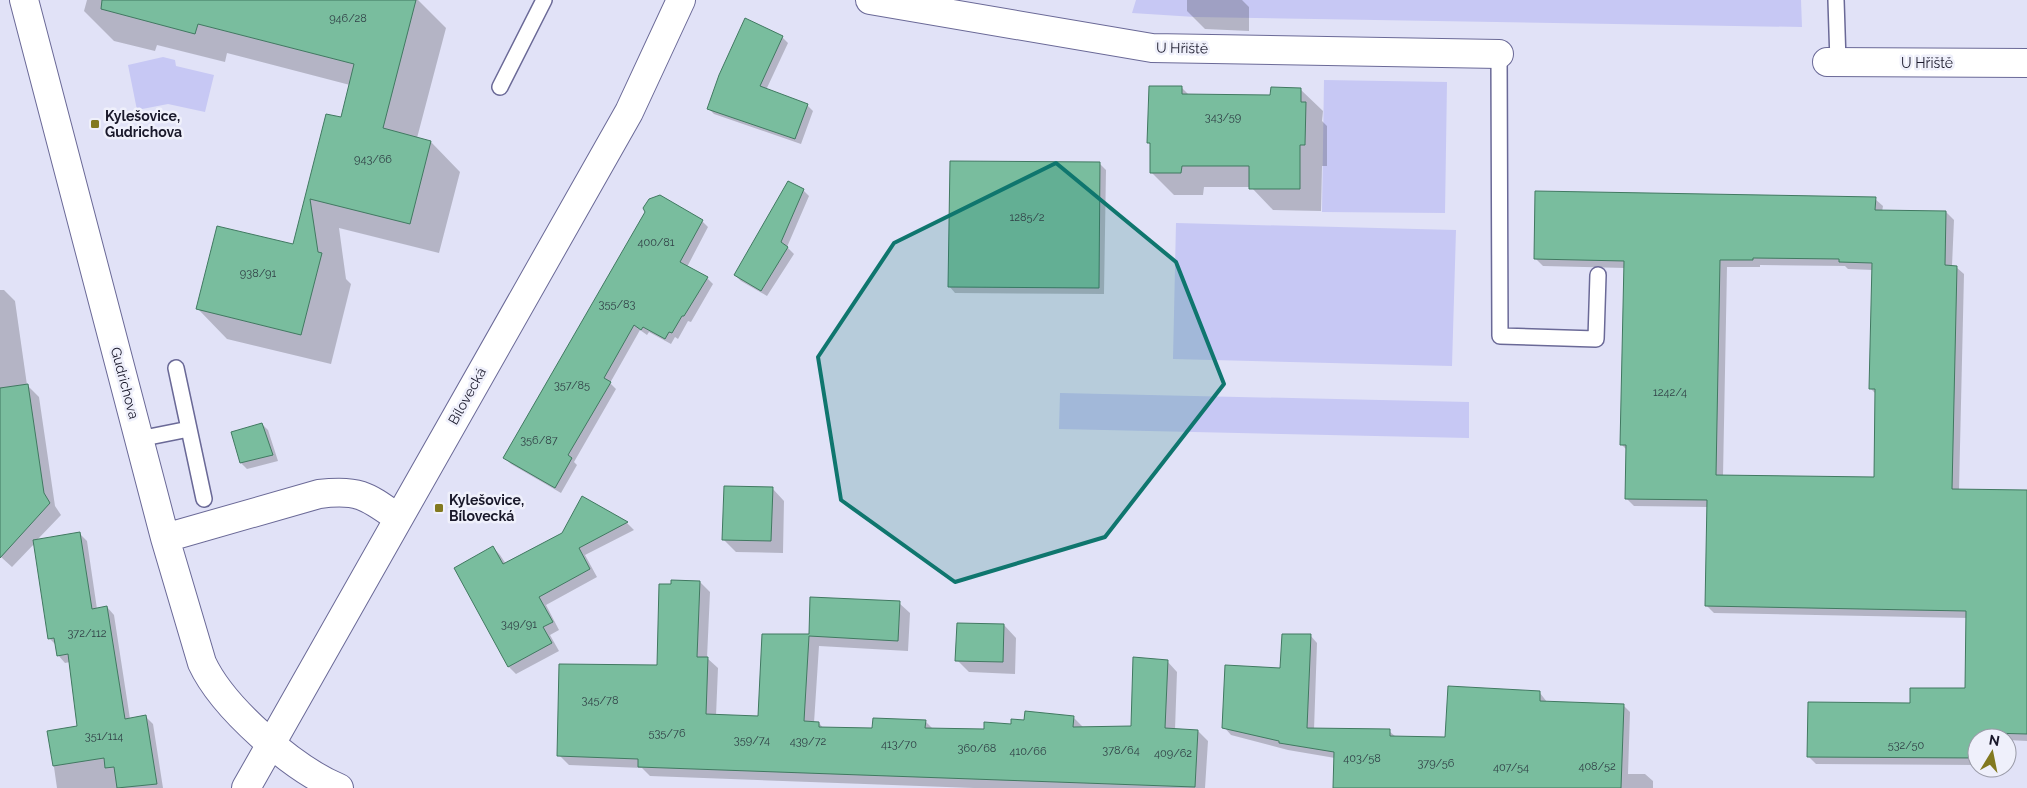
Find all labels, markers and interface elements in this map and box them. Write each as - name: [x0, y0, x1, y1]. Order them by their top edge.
- house number: 946/28: [329, 12, 367, 25]
- street label: U Hřiště: [1156, 40, 1208, 56]
- street label: U Hřiště: [1901, 55, 1953, 71]
- place label: Kylešovice, Gudrichova: [105, 108, 182, 140]
- house number: 343/59: [1205, 111, 1241, 124]
- marker: Kylešovice, Gudrichova: [89, 118, 101, 130]
- house number: 943/66: [354, 153, 392, 166]
- house number: 1285/2: [1009, 211, 1045, 224]
- house number: 400/81: [637, 236, 675, 249]
- house number: 938/91: [240, 267, 276, 280]
- house number: 355/83: [599, 298, 636, 311]
- street label: Gudrichova: [108, 345, 142, 421]
- street label: Bílovecká: [445, 365, 489, 427]
- house number: 357/85: [554, 379, 590, 392]
- house number: 1242/4: [1653, 386, 1687, 399]
- house number: 356/87: [520, 434, 558, 447]
- place label: Kylešovice, Bílovecká: [449, 492, 524, 524]
- marker: Kylešovice, Bílovecká: [433, 502, 445, 514]
- house number: 349/91: [501, 618, 537, 631]
- house number: 372/112: [68, 627, 107, 640]
- house number: 345/78: [582, 694, 618, 707]
- house number: 535/76: [648, 727, 686, 740]
- north arrow: [1967, 728, 2017, 778]
- house number: 351/114: [85, 730, 123, 743]
- text: N: [1988, 731, 2001, 749]
- house number: 359/74: [734, 734, 770, 747]
- house number: 439/72: [790, 735, 827, 748]
- house number: 413/70: [881, 738, 917, 751]
- house number: 532/50: [1888, 739, 1925, 752]
- house number: 360/68: [958, 742, 996, 755]
- house number: 378/64: [1102, 744, 1140, 757]
- house number: 410/66: [1009, 745, 1047, 758]
- house number: 409/62: [1154, 747, 1192, 760]
- house number: 403/58: [1343, 752, 1381, 765]
- house number: 379/56: [1418, 757, 1455, 770]
- house number: 408/52: [1578, 760, 1616, 773]
- house number: 407/54: [1493, 761, 1529, 774]

